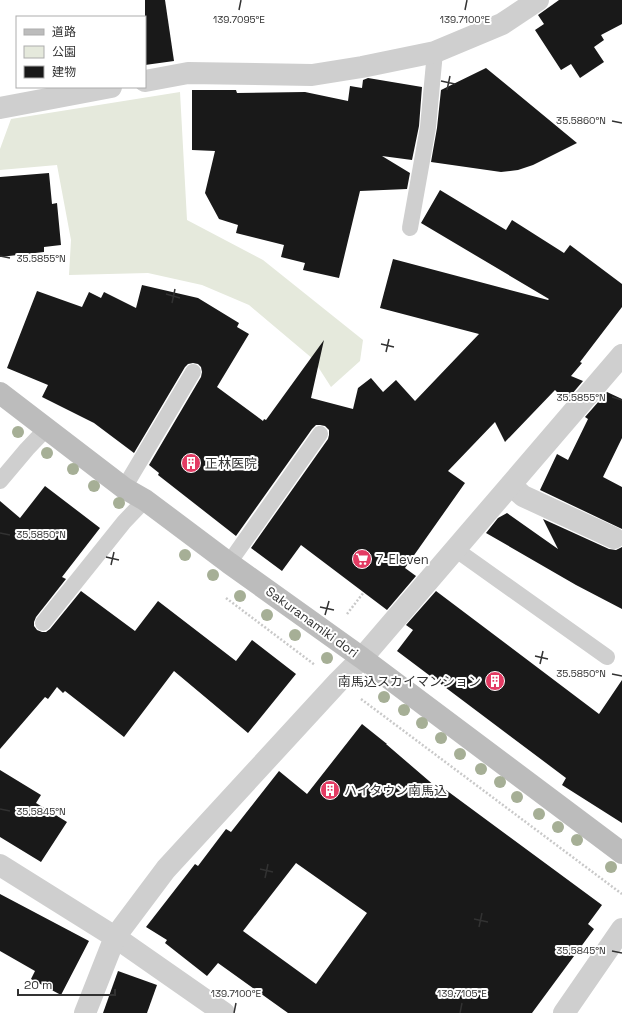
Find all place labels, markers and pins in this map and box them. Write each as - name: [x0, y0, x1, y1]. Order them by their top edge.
- building icon: 正林医院: [180, 452, 202, 474]
- place label: 正林医院: [205, 455, 257, 472]
- supermarket icon: 7-Eleven: [351, 548, 373, 570]
- place label: 7-Eleven: [376, 551, 429, 568]
- building icon: 南馬込スカイマンション: [484, 670, 506, 692]
- place label: 南馬込スカイマンション: [338, 673, 481, 690]
- building icon: ハイタウン南馬込: [319, 779, 341, 801]
- place label: ハイタウン南馬込: [344, 782, 447, 799]

